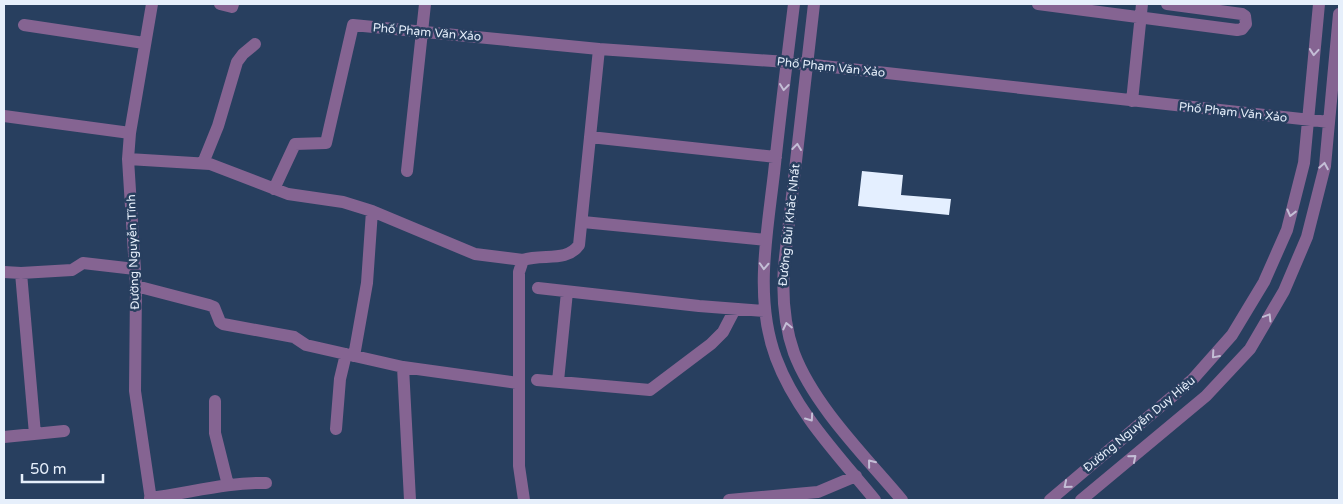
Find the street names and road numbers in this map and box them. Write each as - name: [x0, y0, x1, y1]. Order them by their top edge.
- street label: Phố Phạm Văn Xảo: [372, 20, 482, 44]
- street label: Phố Phạm Văn Xảo: [776, 54, 886, 80]
- street label: Phố Phạm Văn Xảo: [1178, 99, 1288, 125]
- street label: Đường Bùi Khắc Nhất: [776, 163, 802, 287]
- street label: Đường Nguyễn Tĩnh: [124, 194, 142, 310]
- street label: Đường Nguyễn Duy Hiệu: [1080, 373, 1198, 475]

